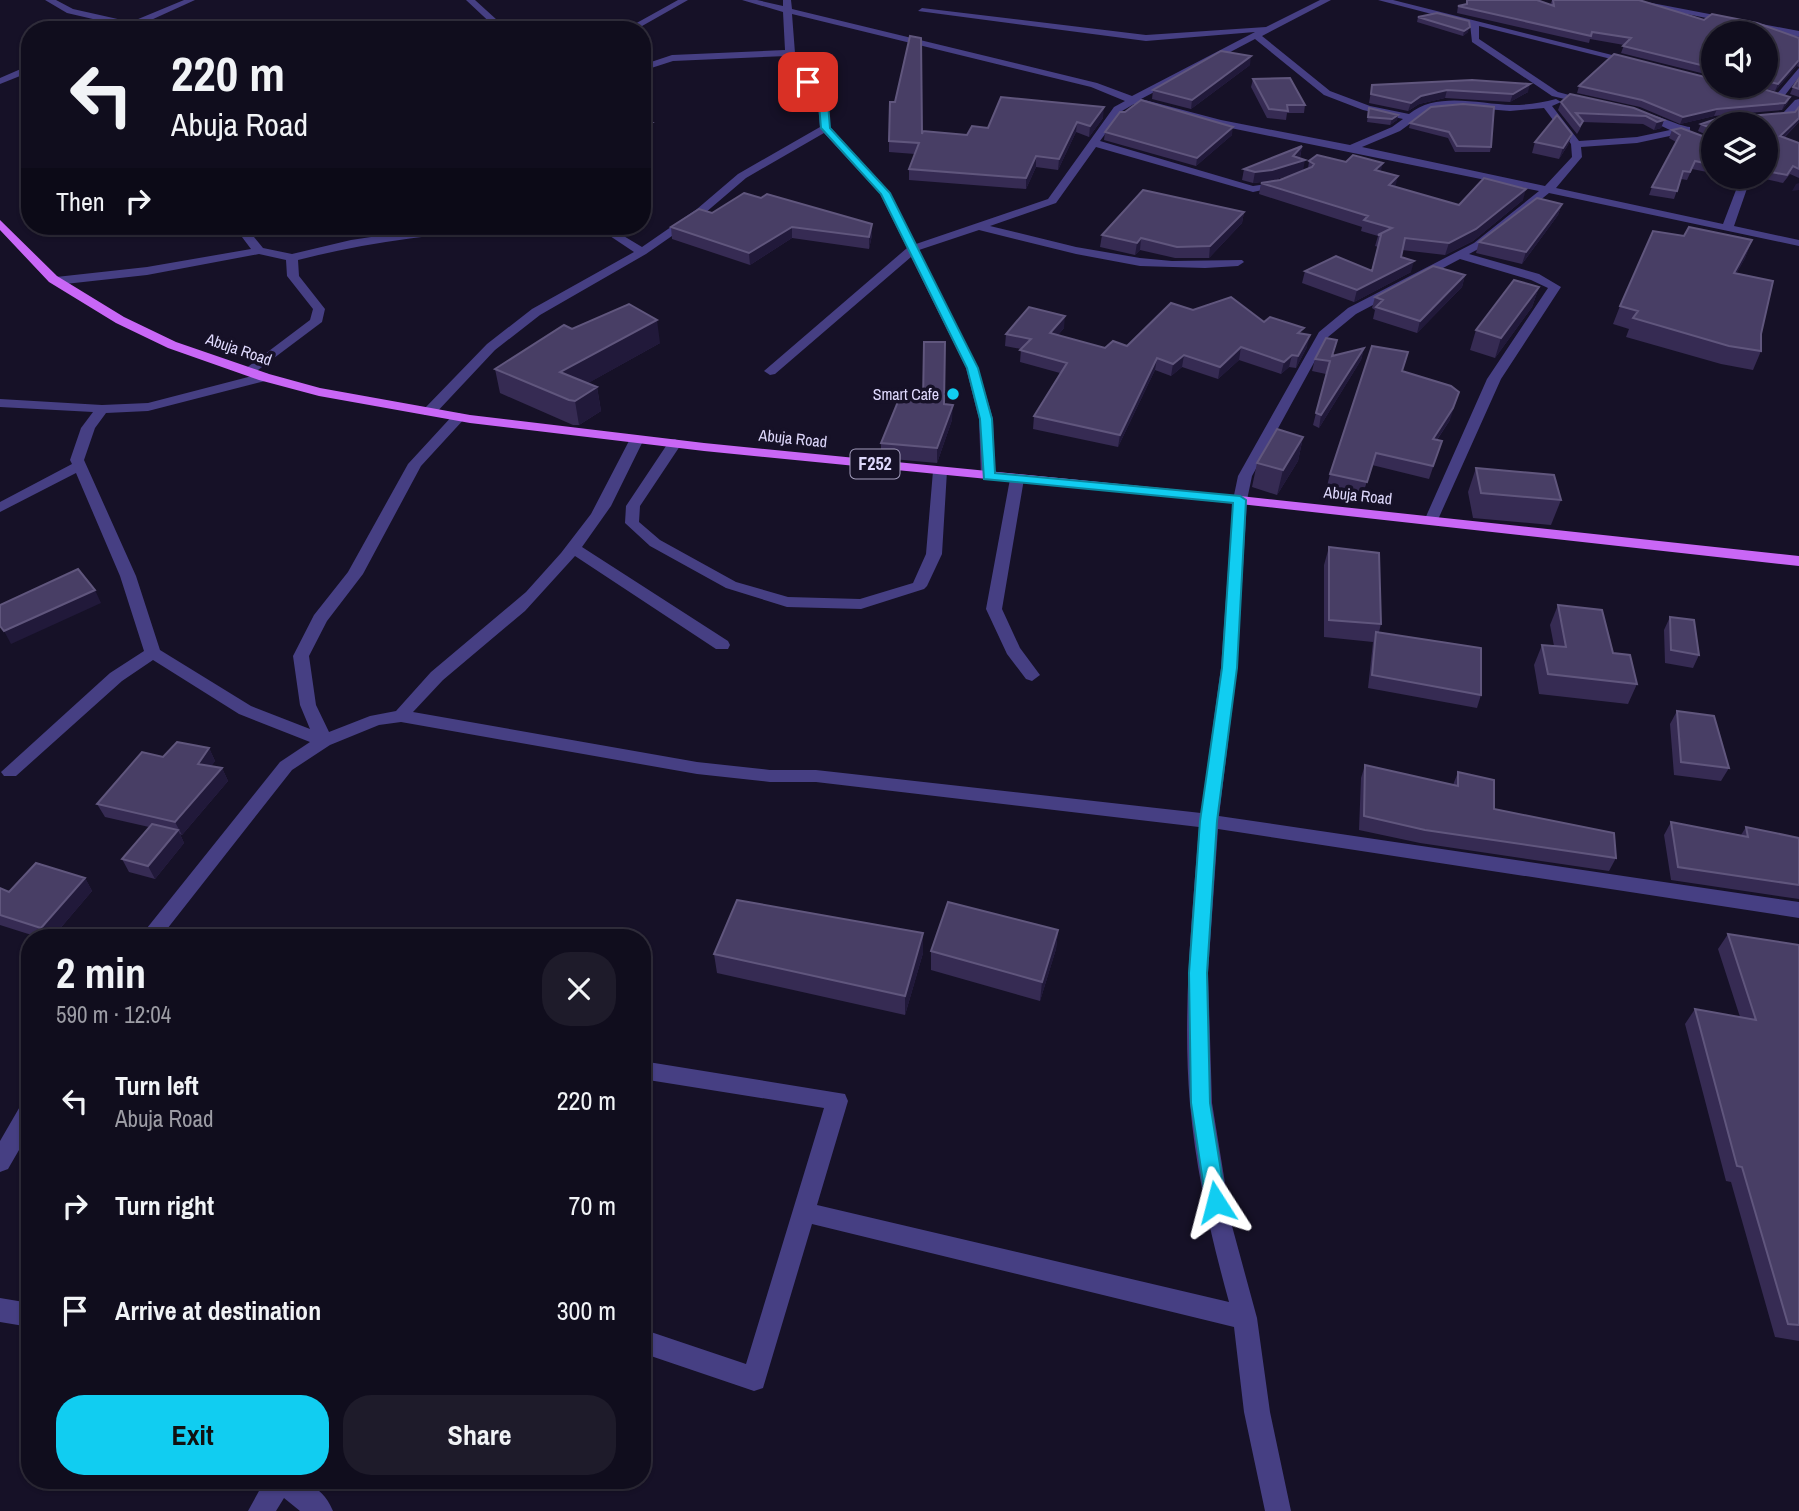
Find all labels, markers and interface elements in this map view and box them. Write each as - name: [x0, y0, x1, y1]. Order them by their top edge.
- map controls: [1701, 21, 1778, 189]
- button: sound: [1701, 21, 1778, 98]
- text: 220 m: [171, 40, 285, 106]
- icon: left: [56, 49, 147, 140]
- pin: [778, 52, 838, 112]
- icon: arrive: [789, 63, 827, 101]
- text: Abuja Road: [171, 103, 308, 146]
- button: layers: [1701, 112, 1778, 189]
- icon: right: [119, 182, 157, 220]
- text: Then: [56, 184, 105, 219]
- street label: Abuja Road: [202, 327, 275, 371]
- place label: Smart Cafe: [873, 383, 939, 405]
- marker: Smart Cafe: [945, 386, 961, 402]
- street label: Abuja Road: [757, 423, 828, 453]
- road number: F252: [850, 450, 900, 478]
- street label: Abuja Road: [1322, 480, 1393, 510]
- text: 2 min: [56, 945, 146, 1001]
- button: close: [542, 952, 616, 1026]
- text: 590 m · 12:04: [56, 999, 171, 1030]
- text: Turn left: [115, 1068, 199, 1103]
- icon: left: [56, 1082, 94, 1120]
- text: 220 m: [557, 1083, 616, 1118]
- text: Abuja Road: [115, 1103, 214, 1134]
- position arrow: [1179, 1165, 1253, 1239]
- icon: right: [56, 1187, 94, 1225]
- text: Turn right: [115, 1188, 214, 1223]
- text: 70 m: [569, 1188, 616, 1223]
- icon: arrive: [56, 1292, 94, 1330]
- text: Arrive at destination: [115, 1293, 321, 1328]
- text: 300 m: [557, 1293, 616, 1328]
- button: Exit: [56, 1395, 329, 1475]
- button: Share: [343, 1395, 616, 1475]

